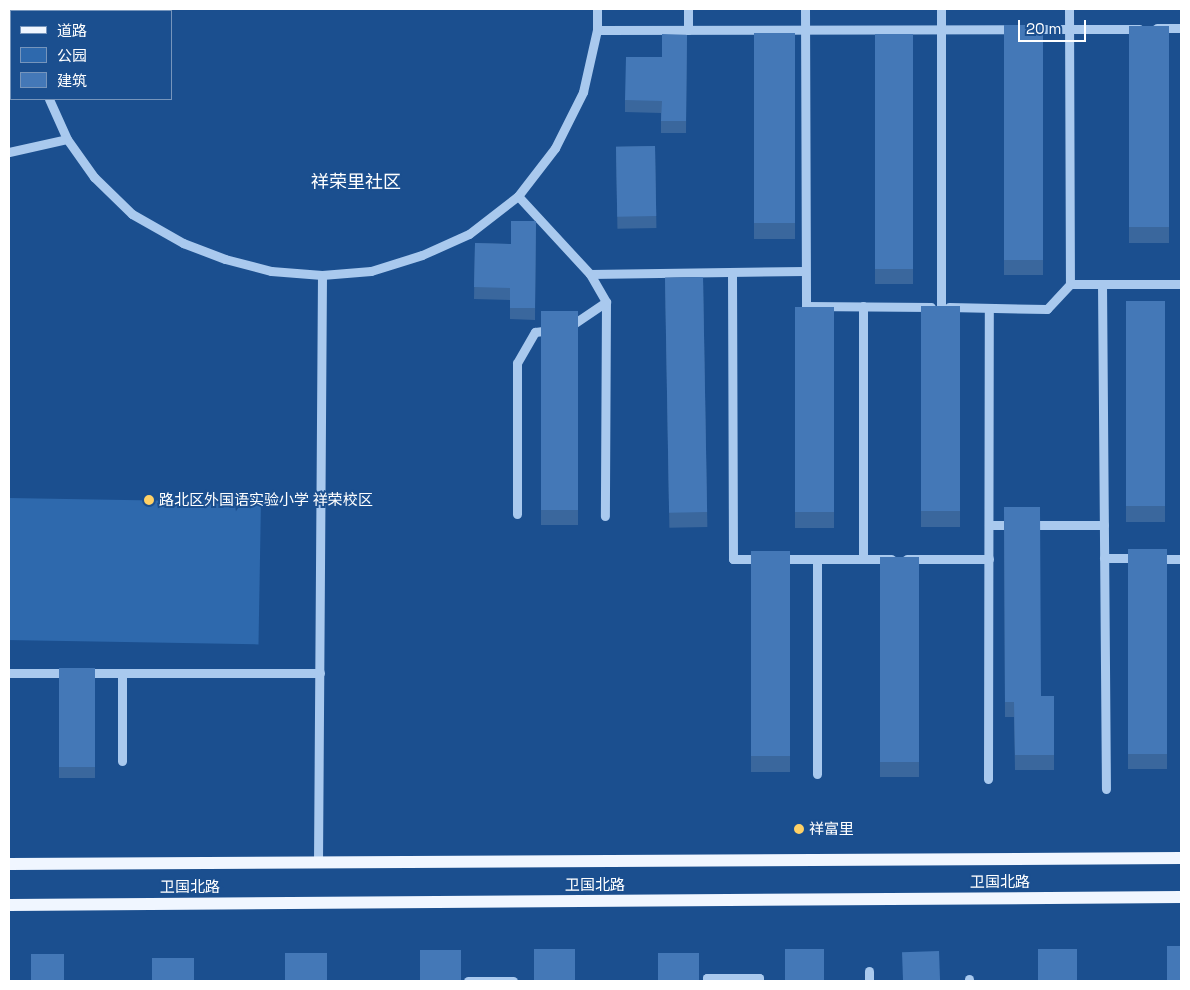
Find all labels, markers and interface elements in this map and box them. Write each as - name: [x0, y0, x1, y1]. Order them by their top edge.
- legend: [10, 10, 172, 100]
- scale bar: [1020, 10, 1088, 42]
- text: 20 m: [1026, 19, 1061, 38]
- text: 道路: [57, 21, 87, 40]
- text: 公园: [57, 46, 87, 65]
- text: 建筑: [57, 71, 87, 90]
- district label: 祥荣里社区: [311, 171, 401, 193]
- place label: 路北区外国语实验小学 祥荣校区: [159, 491, 373, 509]
- marker: 路北区外国语实验小学 祥荣校区: [143, 494, 155, 506]
- place label: 祥富里: [809, 820, 854, 838]
- marker: 祥富里: [793, 823, 805, 835]
- street label: 卫国北路: [970, 873, 1030, 891]
- street label: 卫国北路: [565, 876, 625, 894]
- street label: 卫国北路: [160, 878, 220, 896]

